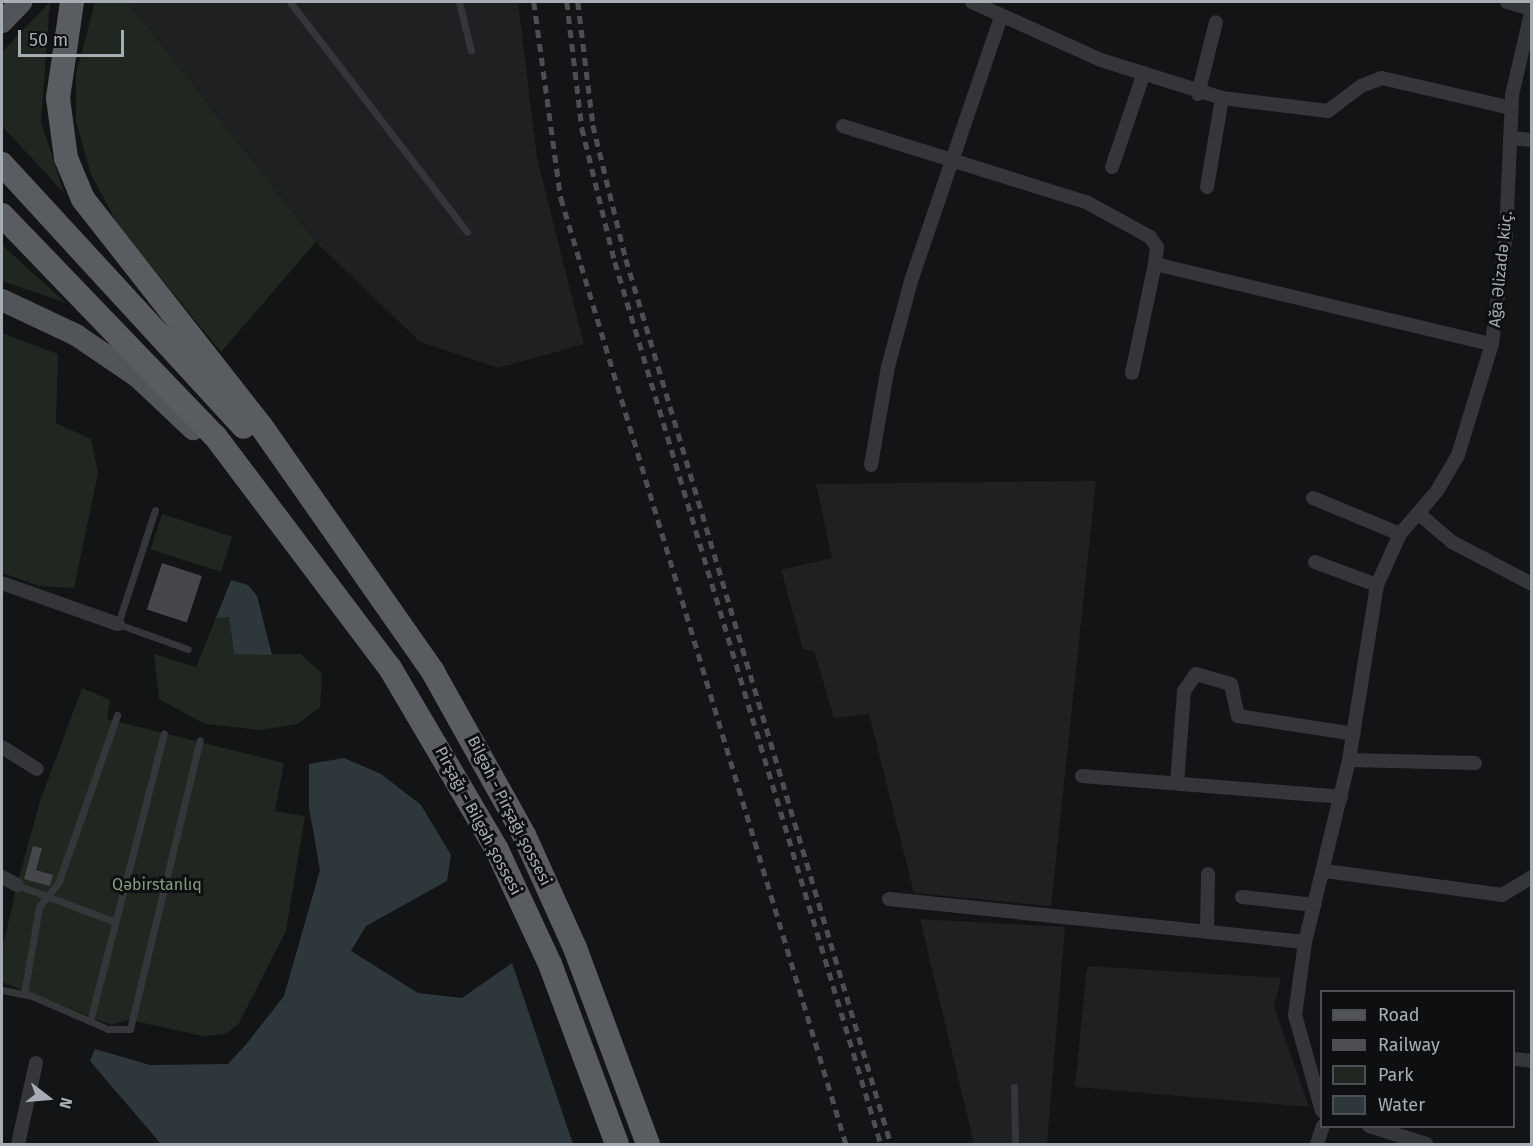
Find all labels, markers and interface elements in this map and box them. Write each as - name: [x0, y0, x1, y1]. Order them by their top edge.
- scale bar: [21, 18, 128, 56]
- text: 50 m: [29, 29, 68, 51]
- street label: Ağa Əlizadə küç.: [1485, 210, 1517, 328]
- street label: Bilgəh - Pirşağı şossesi: [463, 733, 555, 889]
- street label: Pirşağı - Bilgəh şossesi: [431, 744, 525, 898]
- park label: Qəbirstanlıq: [112, 875, 202, 895]
- legend: [1320, 990, 1515, 1128]
- text: Road: [1378, 1004, 1420, 1026]
- text: Railway: [1378, 1034, 1440, 1056]
- text: Park: [1378, 1064, 1413, 1086]
- north arrow: [18, 1068, 78, 1128]
- text: Water: [1378, 1094, 1425, 1116]
- text: N: [55, 1095, 76, 1111]

